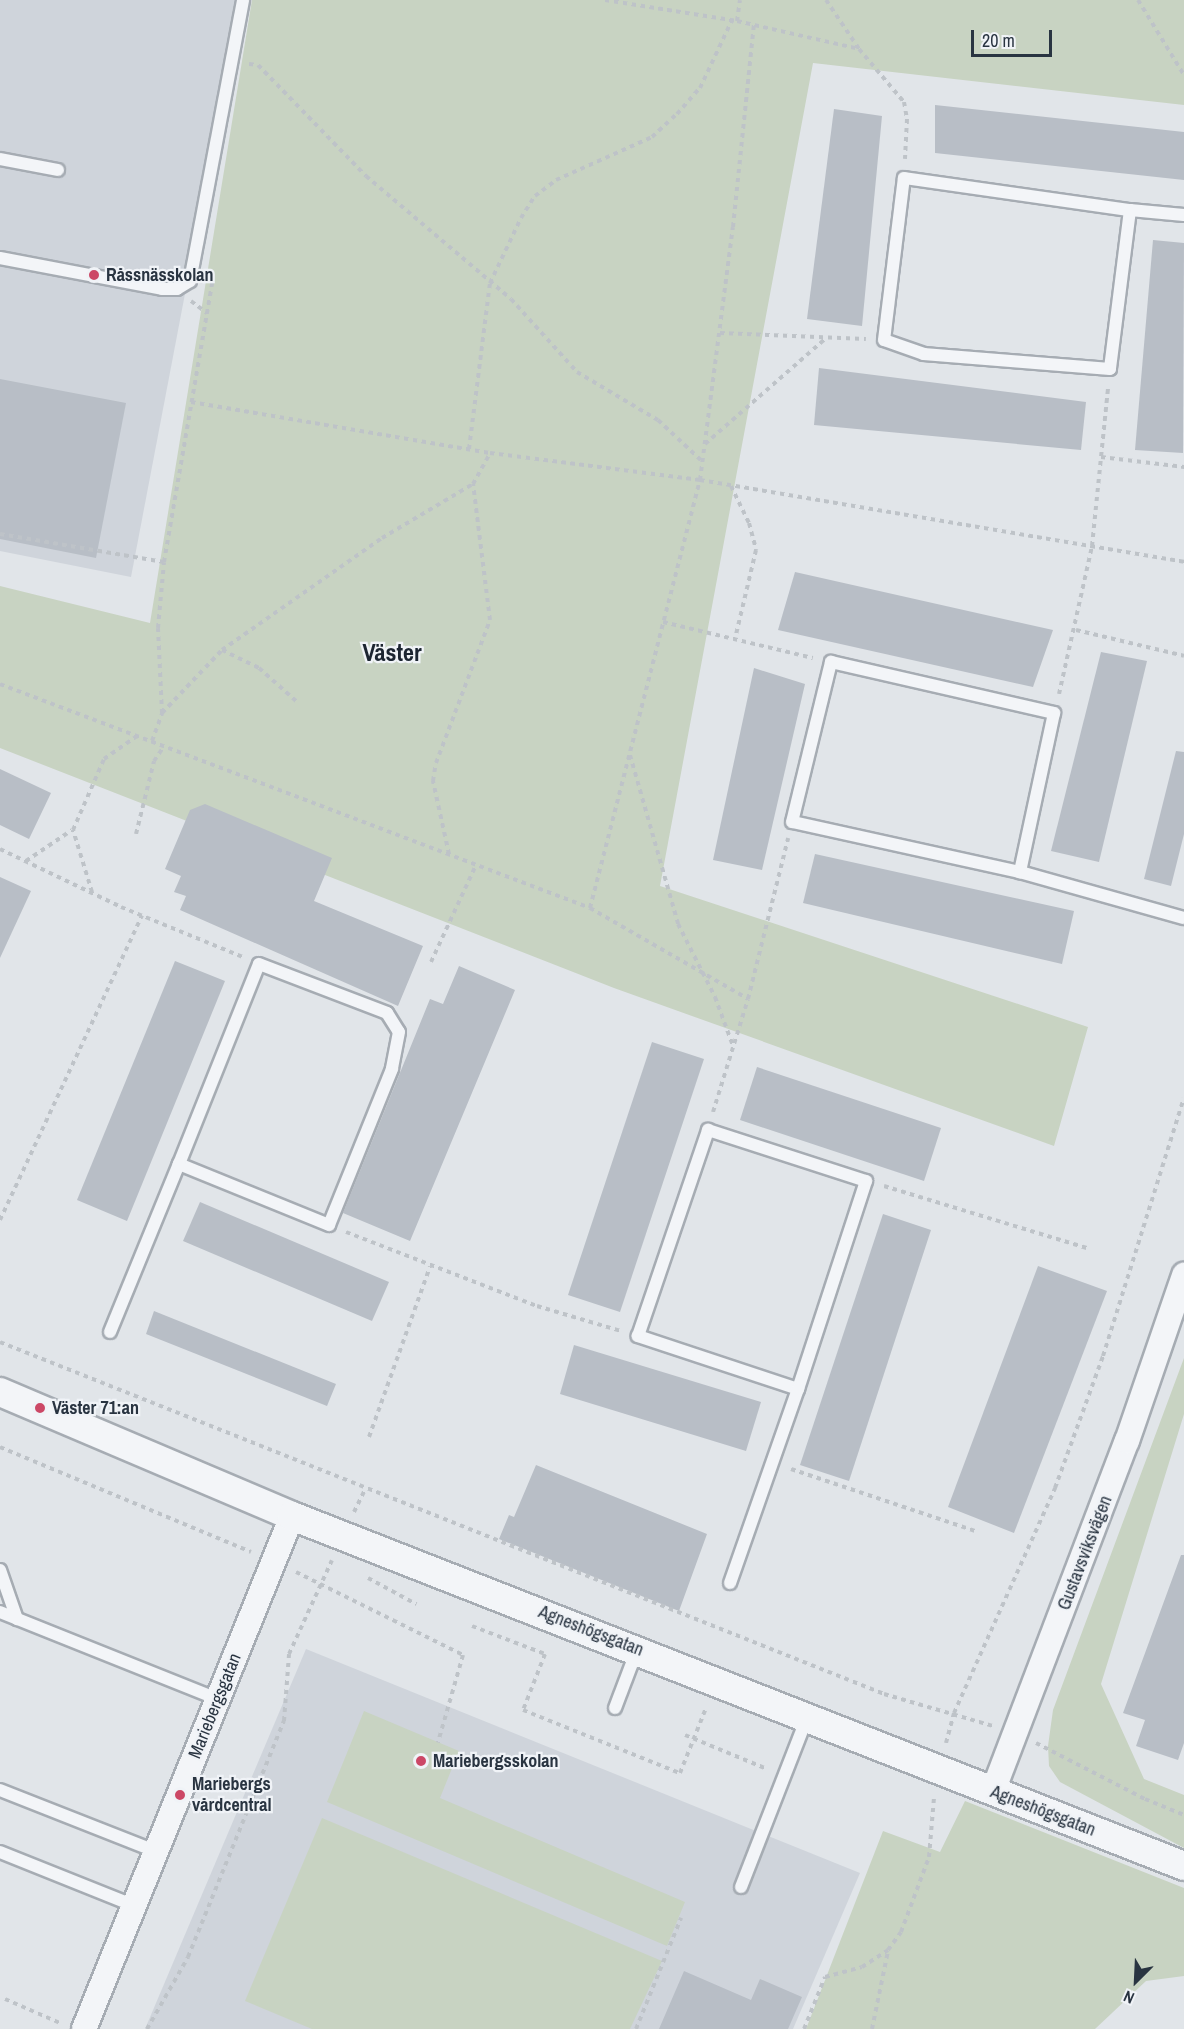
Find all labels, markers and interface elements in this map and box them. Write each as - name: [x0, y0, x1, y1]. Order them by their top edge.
- scale bar: [974, 18, 1055, 56]
- text: 20 m: [982, 28, 1015, 53]
- place label: Råssnässkolan: [106, 264, 213, 286]
- marker: Råssnässkolan: [87, 268, 101, 282]
- district label: Väster: [362, 639, 422, 667]
- place label: Väster 71:an: [52, 1397, 139, 1419]
- marker: Väster 71:an: [33, 1401, 47, 1415]
- street label: Gustavsviksvägen: [1053, 1493, 1117, 1613]
- street label: Agneshögsgatan: [535, 1601, 647, 1661]
- street label: Mariebergsgatan: [184, 1650, 246, 1762]
- place label: Mariebergsskolan: [433, 1750, 559, 1772]
- marker: Mariebergsskolan: [414, 1754, 428, 1768]
- place label: Mariebergs vårdcentral: [192, 1774, 272, 1816]
- street label: Agneshögsgatan: [987, 1781, 1099, 1841]
- marker: Mariebergs vårdcentral: [173, 1788, 187, 1802]
- north arrow: [1106, 1951, 1166, 2011]
- text: N: [1120, 1985, 1137, 2009]

